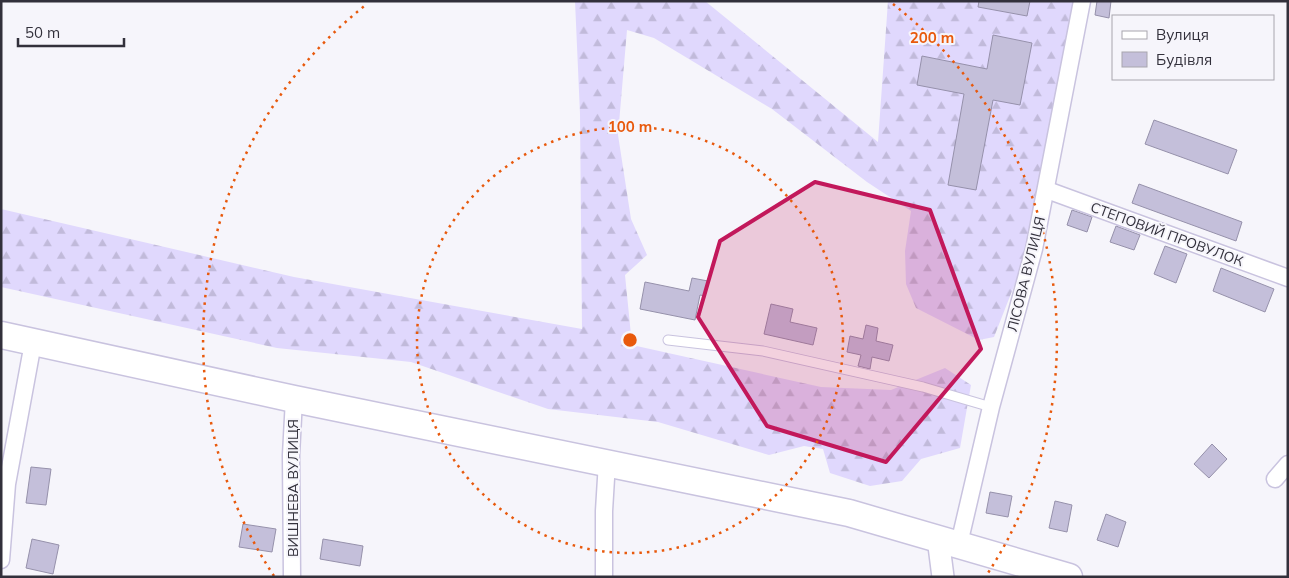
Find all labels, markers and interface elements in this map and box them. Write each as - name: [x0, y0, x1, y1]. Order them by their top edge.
- scale bar: [18, 15, 124, 47]
- legend: [1112, 15, 1274, 80]
- text: 50 m: [25, 23, 60, 42]
- text: Вулиця: [1156, 25, 1209, 44]
- text: 200 m: [910, 28, 954, 47]
- text: Будівля: [1156, 50, 1212, 69]
- text: 100 m: [608, 117, 652, 136]
- street label: СТЕПОВИЙ ПРОВУЛОК: [1088, 198, 1247, 270]
- street label: ЛІСОВА ВУЛИЦЯ: [1003, 214, 1049, 334]
- centre of rings: [621, 331, 639, 349]
- street label: ВИШНЕВА ВУЛИЦЯ: [284, 419, 302, 557]

